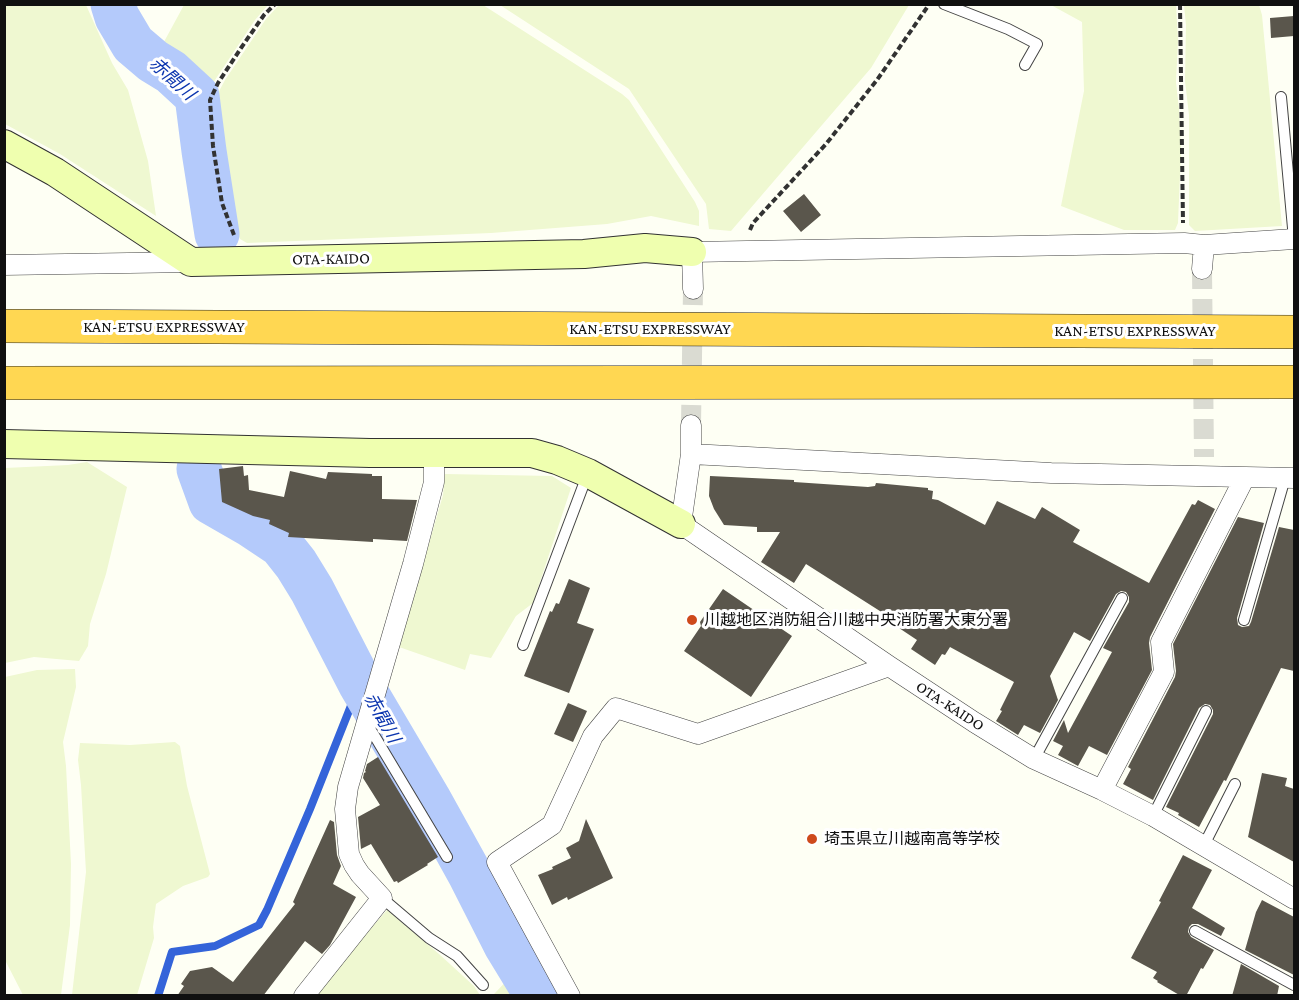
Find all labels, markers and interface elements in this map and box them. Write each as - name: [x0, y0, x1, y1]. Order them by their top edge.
- water label: 赤間川: [145, 53, 199, 105]
- street label: OTA-KAIDO: [292, 249, 370, 269]
- street label: KAN-ETSU EXPRESSWAY: [83, 317, 245, 337]
- street label: KAN-ETSU EXPRESSWAY: [569, 319, 731, 339]
- street label: KAN-ETSU EXPRESSWAY: [1054, 321, 1216, 341]
- place label: 川越地区消防組合川越中央消防署大東分署: [704, 610, 1008, 630]
- marker: 川越地区消防組合川越中央消防署大東分署: [685, 613, 699, 627]
- street label: OTA-KAIDO: [912, 677, 988, 735]
- water label: 赤間川: [359, 689, 405, 747]
- place label: 埼玉県立川越南高等学校: [824, 829, 1000, 849]
- marker: 埼玉県立川越南高等学校: [805, 832, 819, 846]

